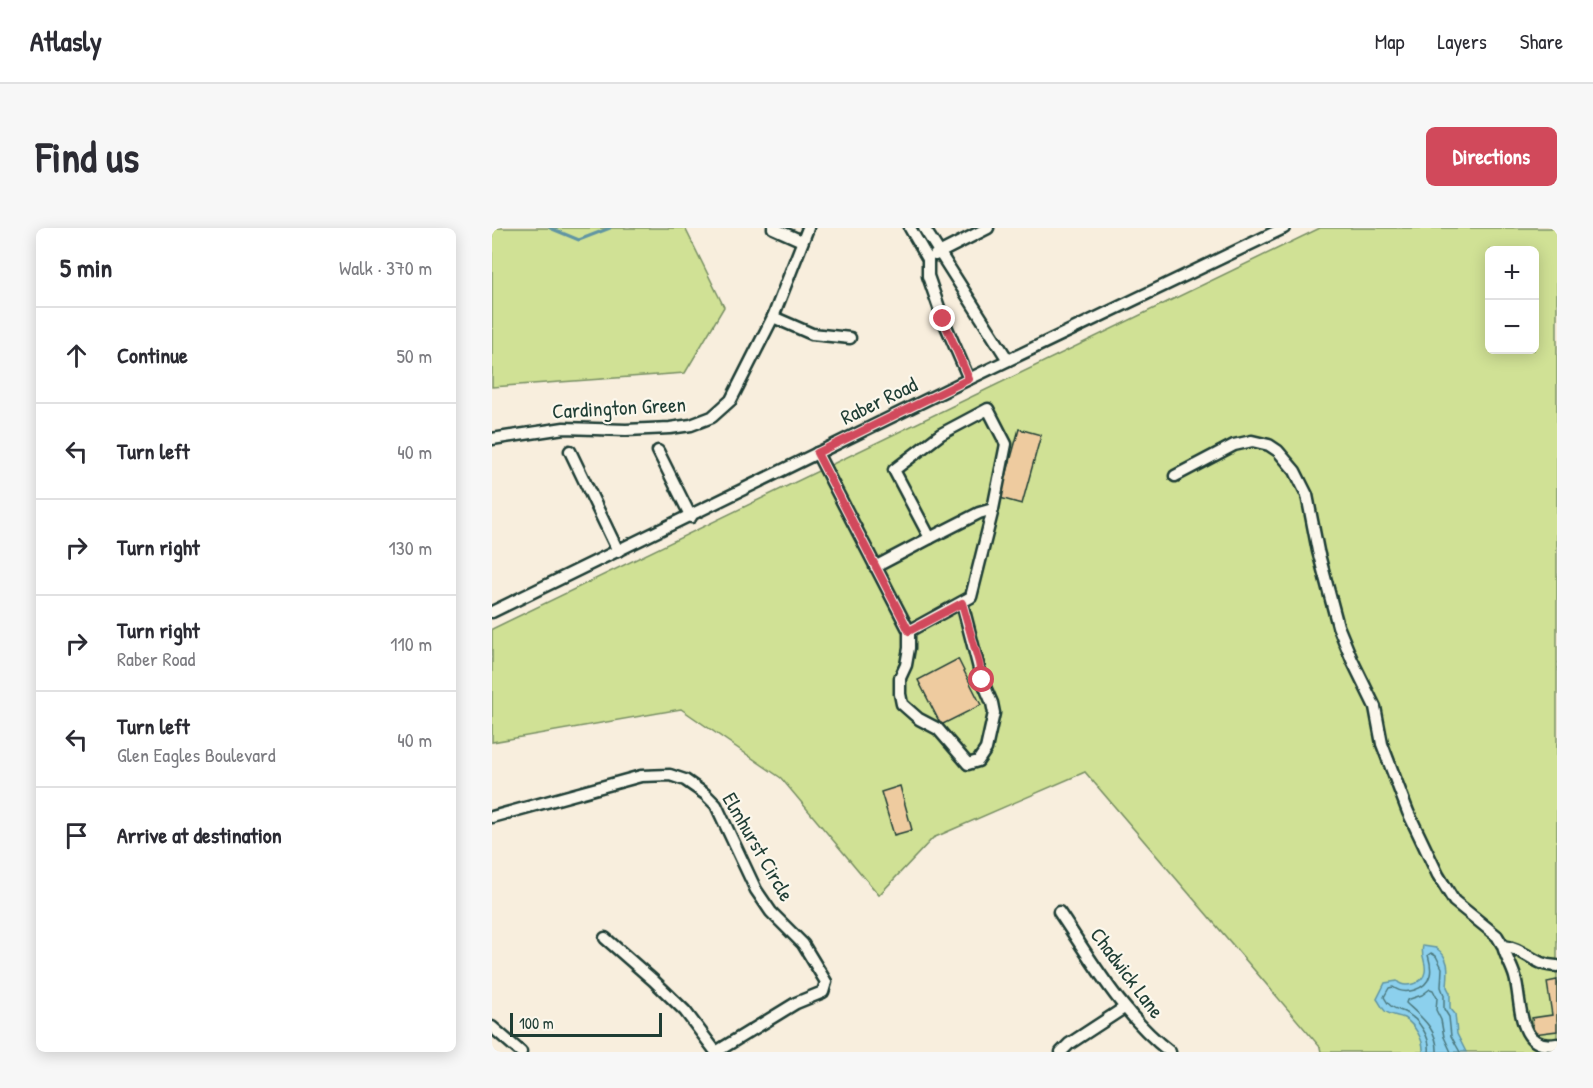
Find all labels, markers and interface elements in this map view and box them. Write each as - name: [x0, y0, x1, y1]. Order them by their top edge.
- text: Atlasly: [30, 22, 102, 60]
- text: Map: [1375, 27, 1404, 56]
- text: Layers: [1437, 27, 1487, 56]
- text: Share: [1520, 27, 1563, 56]
- button: Directions: [1426, 127, 1557, 186]
- text: Find us: [36, 128, 139, 185]
- map controls: [1485, 246, 1539, 354]
- button: +: [1485, 246, 1539, 300]
- text: 5 min: [60, 250, 112, 285]
- text: Walk · 370 m: [339, 254, 432, 281]
- button: −: [1485, 300, 1539, 354]
- route end: [929, 305, 955, 331]
- icon: ahead: [60, 339, 93, 372]
- text: Continue: [117, 340, 188, 370]
- text: 50 m: [396, 342, 432, 369]
- street label: Raber Road: [836, 370, 922, 432]
- street label: Cardington Green: [551, 390, 687, 425]
- icon: left: [60, 435, 93, 468]
- text: Turn left: [117, 436, 190, 466]
- text: 40 m: [397, 438, 432, 465]
- icon: right: [60, 531, 93, 564]
- text: Turn right: [117, 532, 200, 562]
- text: 130 m: [389, 534, 432, 561]
- text: Turn right: [117, 615, 200, 645]
- icon: right: [60, 627, 93, 660]
- text: 110 m: [390, 630, 432, 657]
- text: Raber Road: [117, 645, 195, 672]
- route start: [968, 666, 994, 692]
- text: Turn left: [117, 711, 190, 741]
- icon: left: [60, 723, 93, 756]
- text: 40 m: [397, 726, 432, 753]
- text: Glen Eagles Boulevard: [117, 741, 276, 768]
- street label: Elmhurst Circle: [716, 787, 801, 906]
- icon: arrive: [60, 819, 93, 852]
- text: Arrive at destination: [117, 820, 282, 850]
- street label: Chadwick Lane: [1084, 921, 1171, 1024]
- scale bar: [510, 1010, 662, 1038]
- text: 100 m: [519, 1012, 554, 1034]

